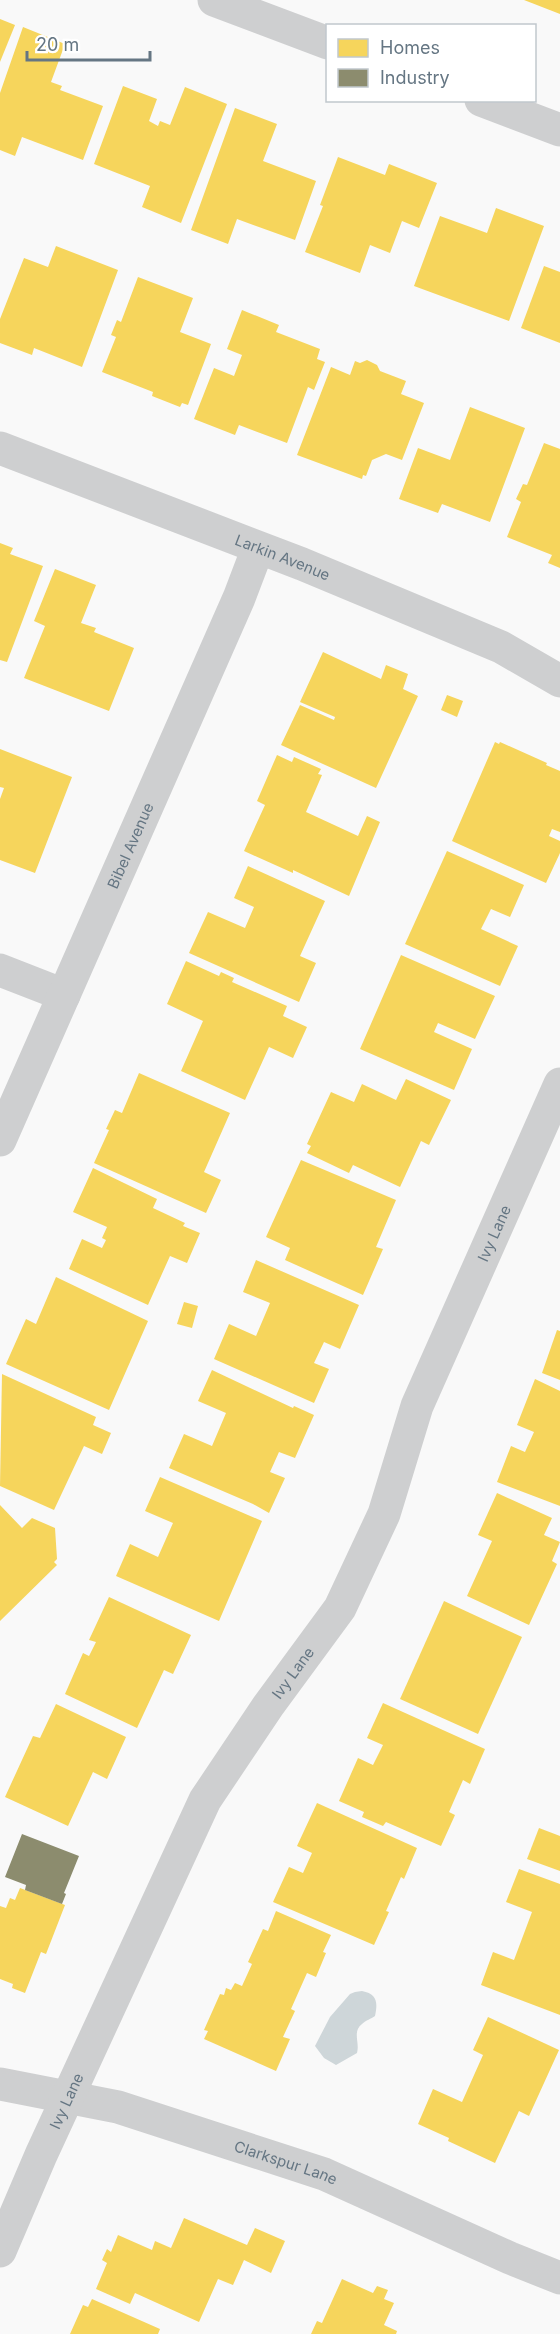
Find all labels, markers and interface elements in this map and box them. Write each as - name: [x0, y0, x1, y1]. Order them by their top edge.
- scale bar: [27, 24, 150, 62]
- legend: [326, 24, 536, 102]
- text: 20 m: [36, 34, 79, 55]
- text: Homes: [380, 37, 440, 58]
- text: Industry: [380, 67, 450, 88]
- street label: Larkin Avenue: [233, 530, 333, 584]
- street label: Bibel Avenue: [103, 799, 157, 891]
- street label: Ivy Lane: [473, 1202, 515, 1264]
- street label: Ivy Lane: [267, 1643, 318, 1702]
- street label: Ivy Lane: [45, 2070, 87, 2132]
- street label: Clarkspur Lane: [232, 2136, 341, 2188]

